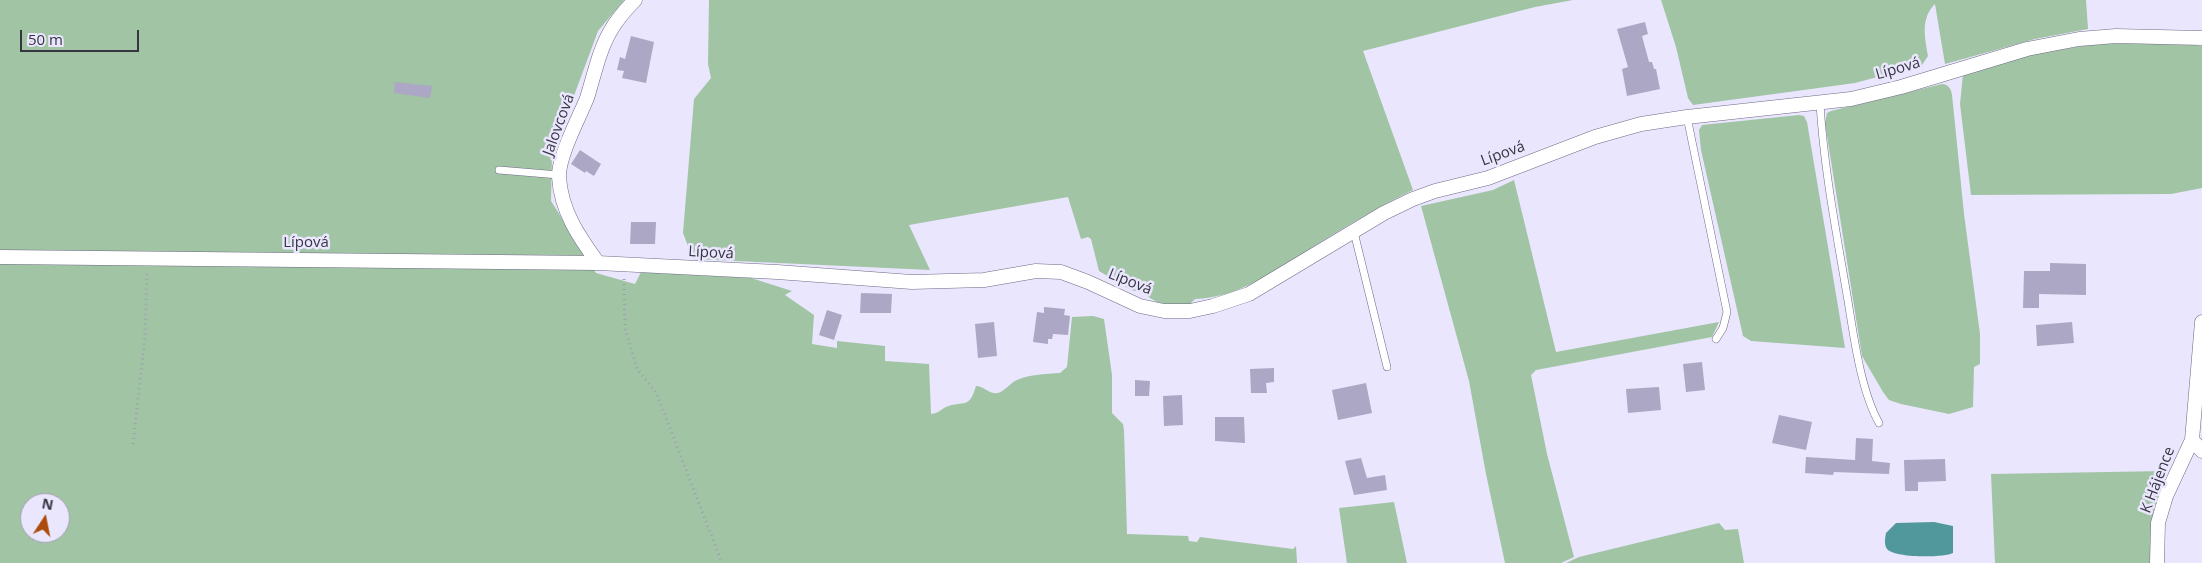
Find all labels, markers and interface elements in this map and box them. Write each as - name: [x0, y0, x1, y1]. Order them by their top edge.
- scale bar: [22, 20, 141, 52]
- text: 50 m: [28, 29, 63, 49]
- street label: Lípová: [1874, 54, 1922, 84]
- street label: Jalovcová: [539, 92, 579, 158]
- street label: Lípová: [1478, 138, 1528, 170]
- street label: Lípová: [283, 234, 329, 252]
- street label: Lípová: [688, 243, 734, 263]
- street label: Lípová: [1105, 265, 1155, 299]
- street label: K Hájence: [2137, 444, 2179, 516]
- north arrow: [20, 493, 70, 543]
- text: N: [40, 493, 55, 514]

